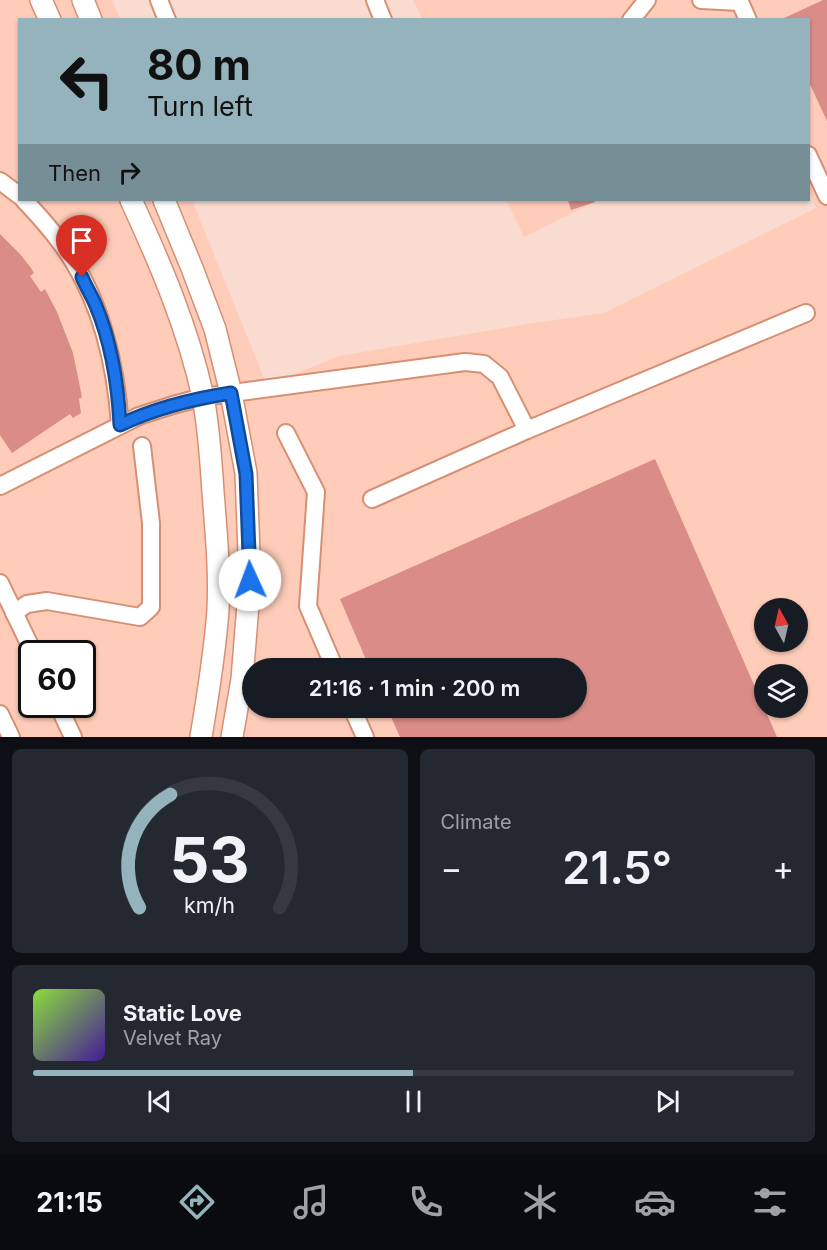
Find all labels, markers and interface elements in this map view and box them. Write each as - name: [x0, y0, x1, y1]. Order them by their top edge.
- text: 80 m: [147, 39, 251, 90]
- icon: left: [48, 42, 126, 120]
- text: Turn left: [147, 90, 253, 123]
- icon: right: [113, 156, 146, 189]
- text: Then: [48, 160, 101, 186]
- pin: [56, 215, 107, 277]
- icon: arrive: [65, 224, 98, 257]
- position arrow: [218, 548, 282, 612]
- north arrow: [754, 598, 808, 652]
- map controls: [754, 598, 808, 718]
- speed limit sign: 60: [18, 640, 96, 718]
- button: layers: [754, 664, 808, 718]
- text: 21:16 · 1 min · 200 m: [309, 675, 520, 701]
- text: Climate: [441, 810, 512, 834]
- text: 53: [170, 822, 250, 897]
- text: 21.5°: [562, 840, 672, 895]
- text: −: [441, 848, 462, 888]
- text: +: [772, 848, 794, 888]
- text: km/h: [184, 892, 235, 918]
- text: Static Love: [123, 1000, 242, 1026]
- text: Velvet Ray: [123, 1026, 222, 1050]
- icon: previous: [143, 1085, 176, 1118]
- icon: pause: [397, 1085, 430, 1118]
- icon: next: [651, 1085, 684, 1118]
- icon: directions: [176, 1181, 218, 1223]
- icon: music: [290, 1181, 332, 1223]
- icon: phone: [405, 1181, 447, 1223]
- icon: climate: [519, 1181, 561, 1223]
- icon: car: [634, 1181, 676, 1223]
- icon: filters: [749, 1181, 791, 1223]
- text: 21:15: [36, 1186, 103, 1219]

